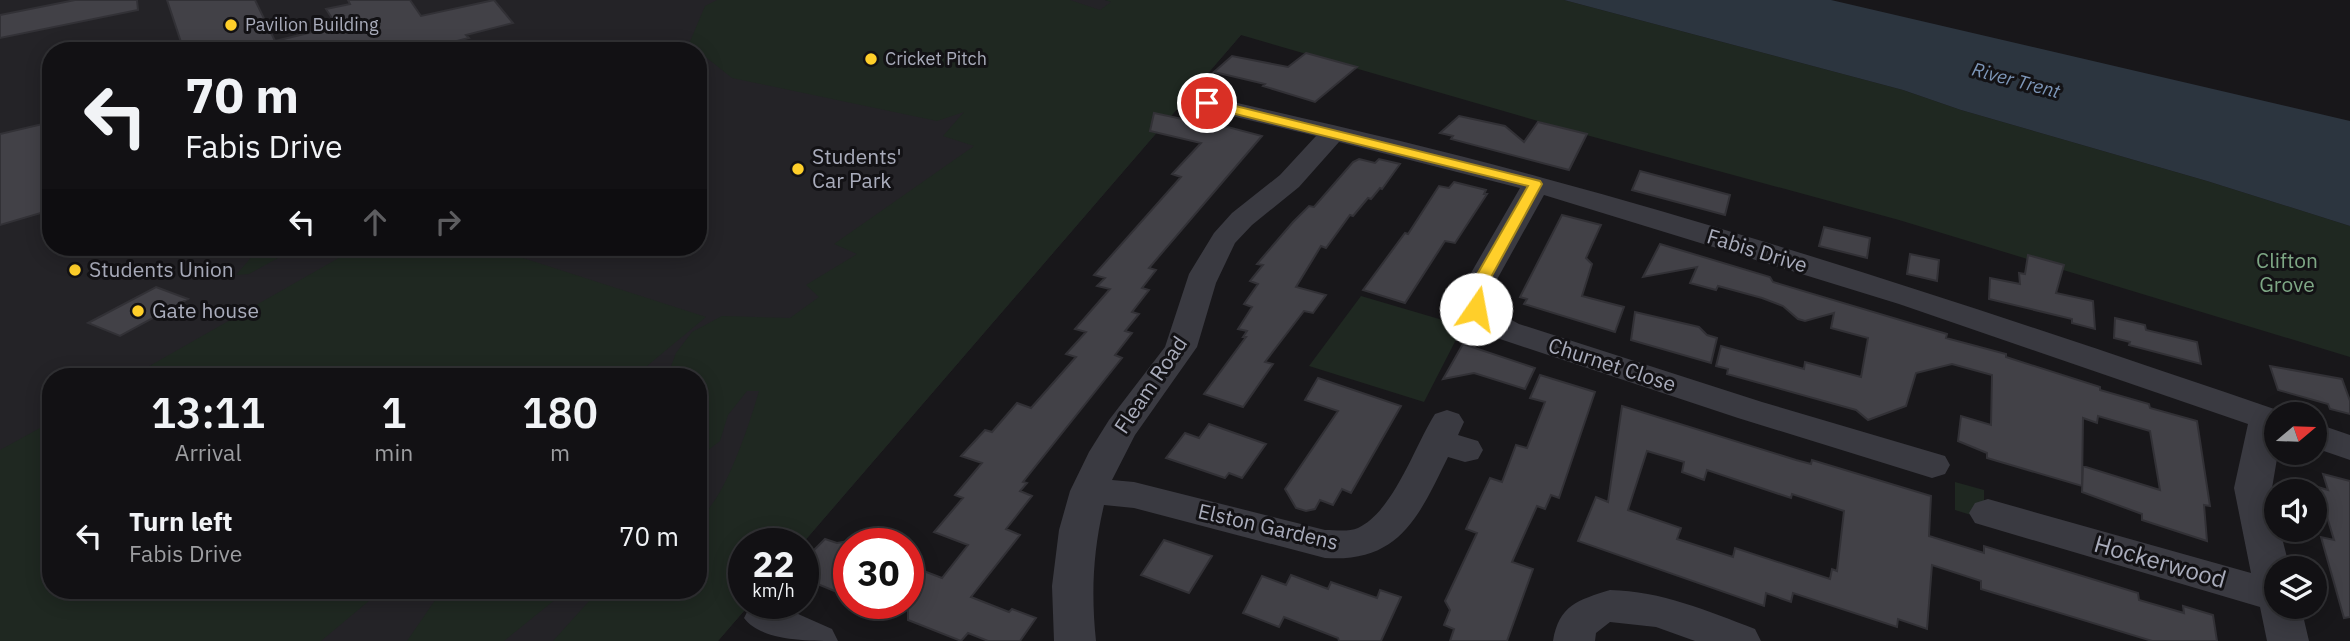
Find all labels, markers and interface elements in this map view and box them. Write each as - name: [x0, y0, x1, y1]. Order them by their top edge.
- place label: Pavilion Building: [245, 13, 379, 36]
- marker: Pavilion Building: [223, 17, 239, 33]
- place label: Cricket Pitch: [885, 47, 987, 70]
- marker: Cricket Pitch: [863, 51, 879, 67]
- water label: River Trent: [1969, 57, 2064, 103]
- text: 70 m: [185, 63, 299, 126]
- icon: left: [70, 70, 161, 161]
- pin: [1177, 73, 1237, 133]
- icon: arrive: [1188, 84, 1226, 122]
- text: Fabis Drive: [185, 125, 343, 167]
- place label: Students' Car Park: [812, 142, 902, 194]
- marker: Students' Car Park: [790, 161, 806, 177]
- icon: left: [283, 203, 321, 241]
- icon: ahead: [356, 203, 394, 241]
- icon: right: [429, 203, 467, 241]
- street label: Fabis Drive: [1704, 222, 1811, 279]
- park label: Clifton Grove: [2256, 246, 2318, 298]
- place label: Students Union: [89, 255, 234, 283]
- marker: Students Union: [67, 262, 83, 278]
- position arrow: [1439, 272, 1513, 346]
- place label: Gate house: [152, 296, 259, 324]
- marker: Gate house: [130, 303, 146, 319]
- street label: Fleam Road: [1107, 330, 1193, 439]
- street label: Churnet Close: [1545, 330, 1680, 398]
- text: 13:11: [151, 385, 265, 440]
- text: 1: [381, 385, 406, 440]
- text: 180: [522, 385, 598, 440]
- north arrow: [2264, 402, 2328, 466]
- map controls: [2264, 402, 2327, 619]
- text: Arrival: [175, 437, 242, 467]
- text: min: [374, 437, 413, 467]
- text: m: [550, 437, 570, 467]
- button: sound: [2264, 479, 2327, 542]
- street label: Elston Gardens: [1195, 496, 1341, 556]
- text: Turn left: [129, 504, 232, 538]
- icon: left: [70, 517, 108, 555]
- text: 70 m: [619, 519, 679, 553]
- street label: Hockerwood: [2091, 527, 2230, 595]
- speed limit sign: 30: [833, 528, 924, 619]
- text: Fabis Drive: [129, 538, 242, 568]
- text: 22: [752, 541, 795, 587]
- button: layers: [2264, 556, 2327, 619]
- text: km/h: [752, 579, 795, 602]

